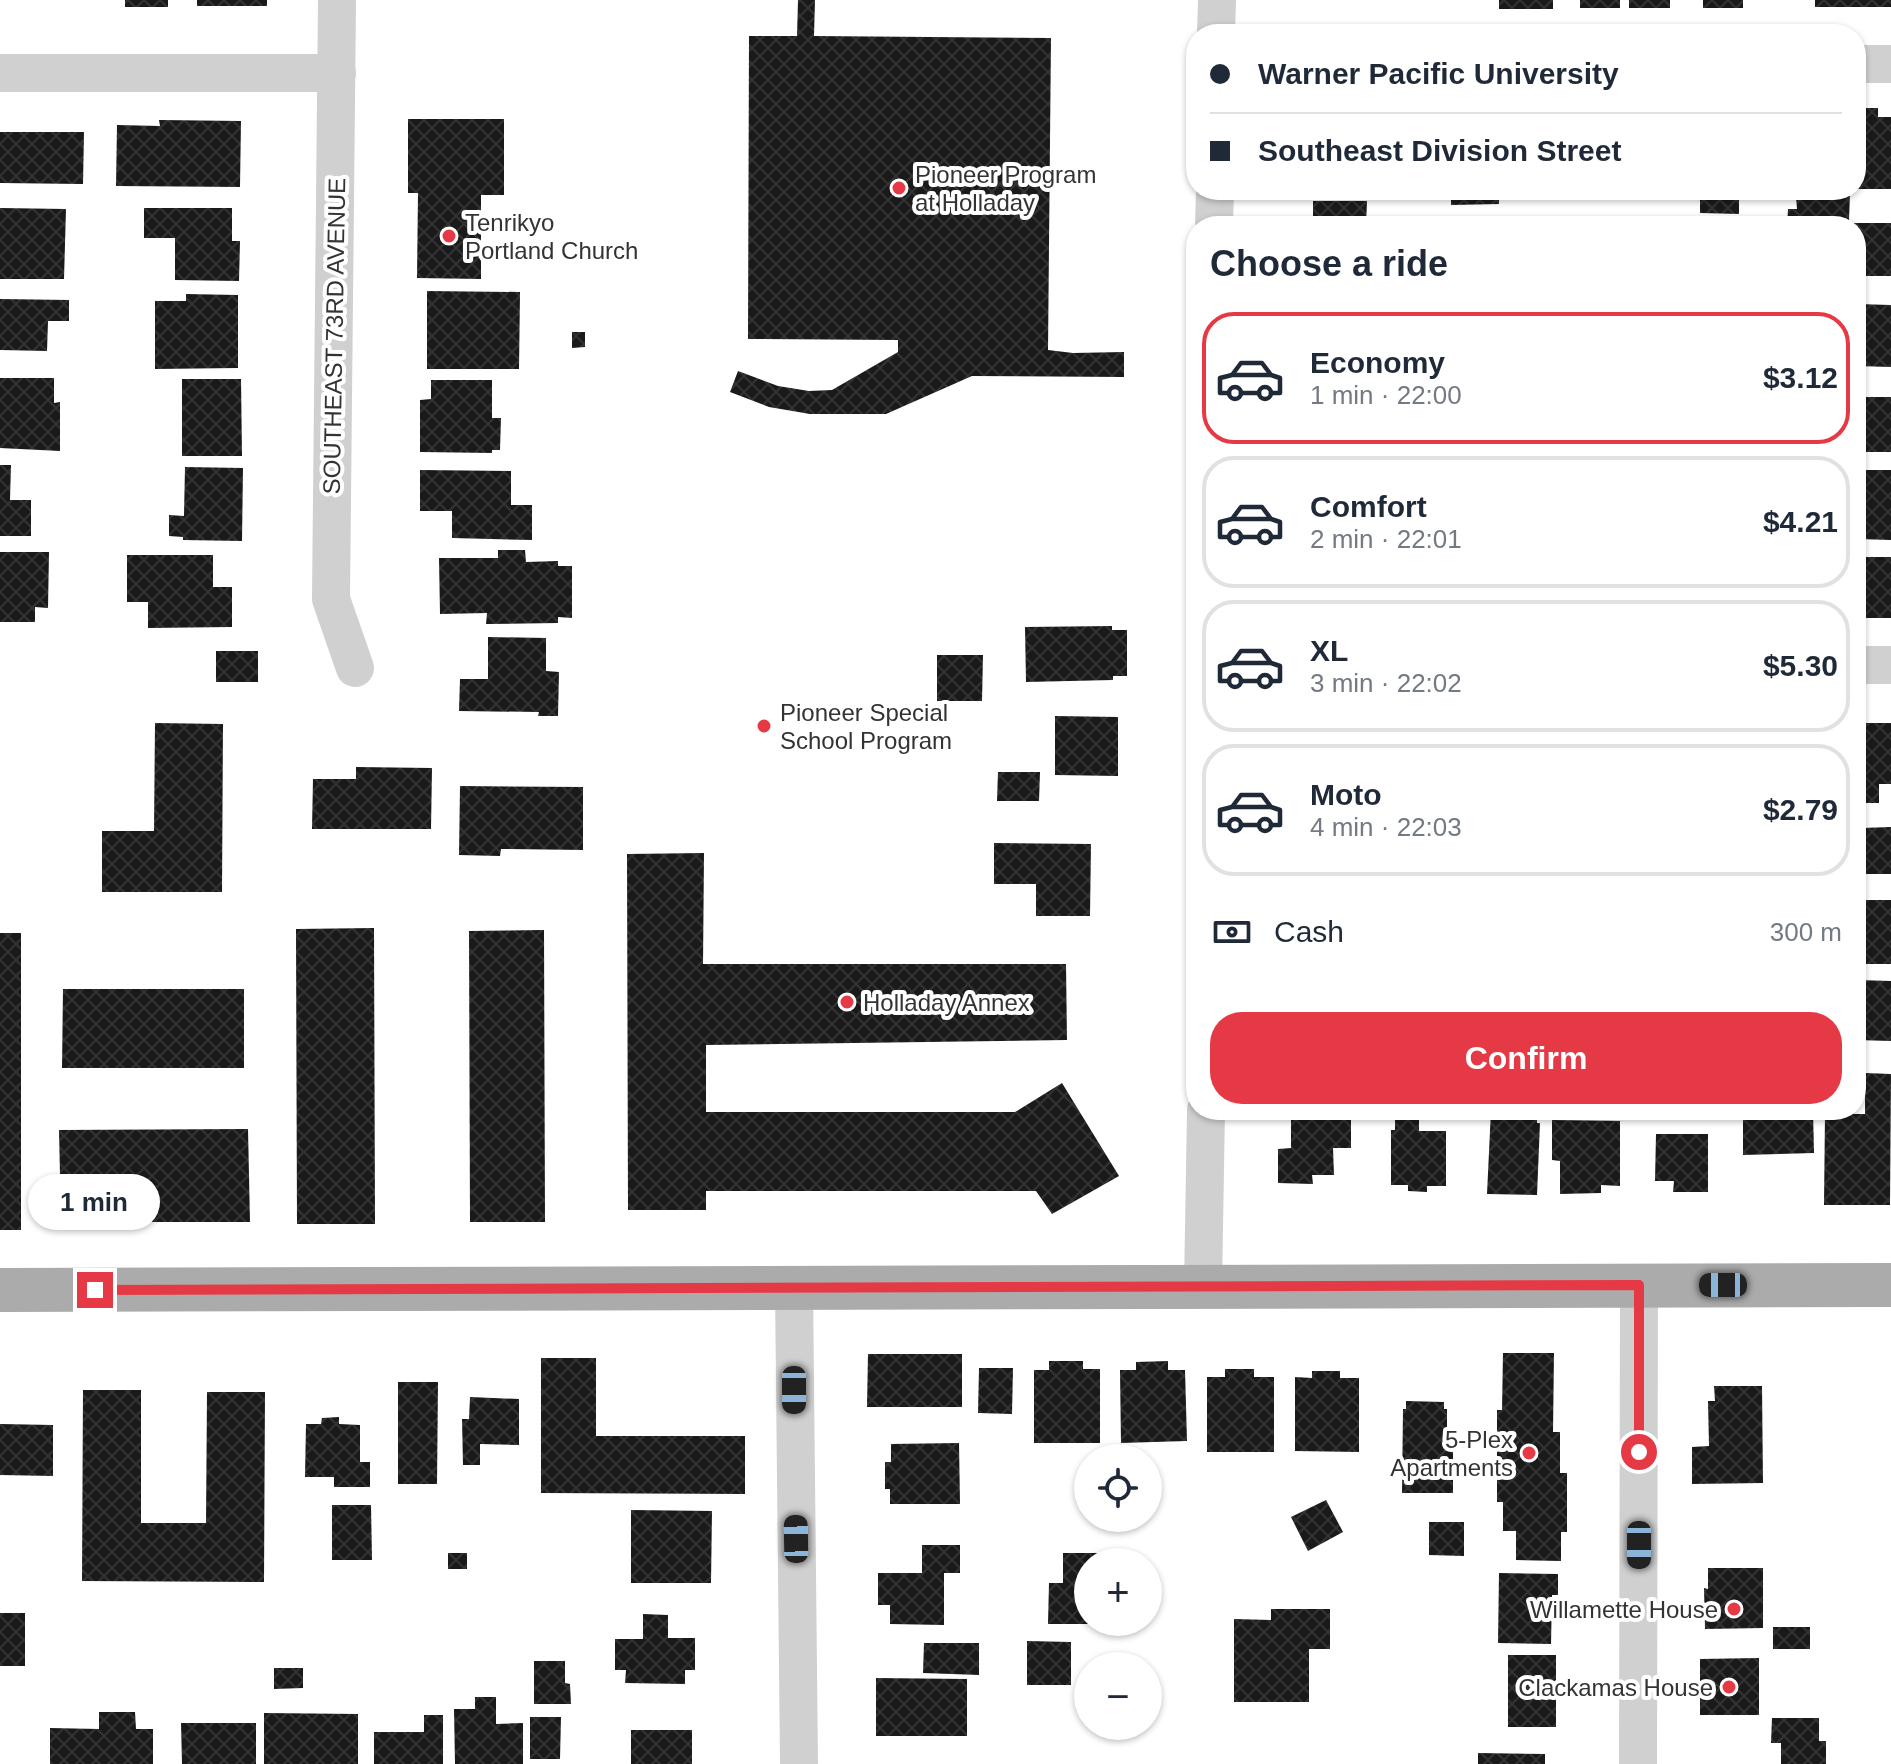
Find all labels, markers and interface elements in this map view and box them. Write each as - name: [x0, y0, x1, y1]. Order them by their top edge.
- text: Warner Pacific University: [1258, 57, 1619, 90]
- text: Southeast Division Street: [1258, 134, 1621, 167]
- place label: Pioneer Program at Holladay: [915, 161, 1096, 216]
- street label: SOUTHEAST 73RD AVENUE: [318, 178, 350, 494]
- marker: Pioneer Program at Holladay: [890, 179, 908, 197]
- place label: Tenrikyo Portland Church: [465, 209, 638, 264]
- marker: Tenrikyo Portland Church: [440, 227, 458, 245]
- text: Choose a ride: [1210, 243, 1448, 284]
- icon: car: [1214, 342, 1286, 414]
- text: Economy: [1310, 346, 1445, 379]
- text: $3.12: [1763, 361, 1838, 394]
- text: 1 min · 22:00: [1310, 380, 1462, 410]
- icon: car: [1214, 486, 1286, 558]
- text: Comfort: [1310, 490, 1427, 523]
- text: $4.21: [1763, 505, 1838, 538]
- text: 2 min · 22:01: [1310, 524, 1462, 554]
- icon: car: [1214, 630, 1286, 702]
- text: XL: [1310, 634, 1348, 667]
- text: $5.30: [1763, 649, 1838, 682]
- text: 3 min · 22:02: [1310, 668, 1462, 698]
- place label: Pioneer Special School Program: [780, 699, 952, 754]
- marker: Pioneer Special School Program: [755, 717, 773, 735]
- icon: car: [1214, 774, 1286, 846]
- text: Moto: [1310, 778, 1382, 811]
- text: $2.79: [1763, 793, 1838, 826]
- text: 4 min · 22:03: [1310, 812, 1462, 842]
- icon: cash: [1210, 910, 1254, 954]
- text: Cash: [1274, 915, 1344, 948]
- text: 300 m: [1770, 917, 1842, 947]
- place label: Holladay Annex: [863, 989, 1030, 1016]
- marker: Holladay Annex: [838, 993, 856, 1011]
- button: Confirm: [1210, 1012, 1842, 1104]
- callout: 1 min: [29, 1174, 161, 1230]
- text: 1 min: [60, 1187, 128, 1217]
- route end: [77, 1272, 113, 1308]
- car: [1699, 1273, 1747, 1297]
- car: [782, 1366, 806, 1414]
- place label: 5-Plex Apartments: [1390, 1426, 1513, 1481]
- route start: [1621, 1434, 1657, 1470]
- map controls: [1074, 1444, 1162, 1740]
- button: locate: [1074, 1444, 1162, 1532]
- marker: 5-Plex Apartments: [1520, 1444, 1538, 1462]
- car: [784, 1515, 808, 1563]
- car: [1627, 1521, 1651, 1569]
- button: +: [1074, 1548, 1162, 1636]
- place label: Willamette House: [1530, 1596, 1718, 1623]
- marker: Willamette House: [1725, 1600, 1743, 1618]
- button: −: [1074, 1652, 1162, 1740]
- place label: Clackamas House: [1518, 1674, 1713, 1701]
- marker: Clackamas House: [1720, 1678, 1738, 1696]

